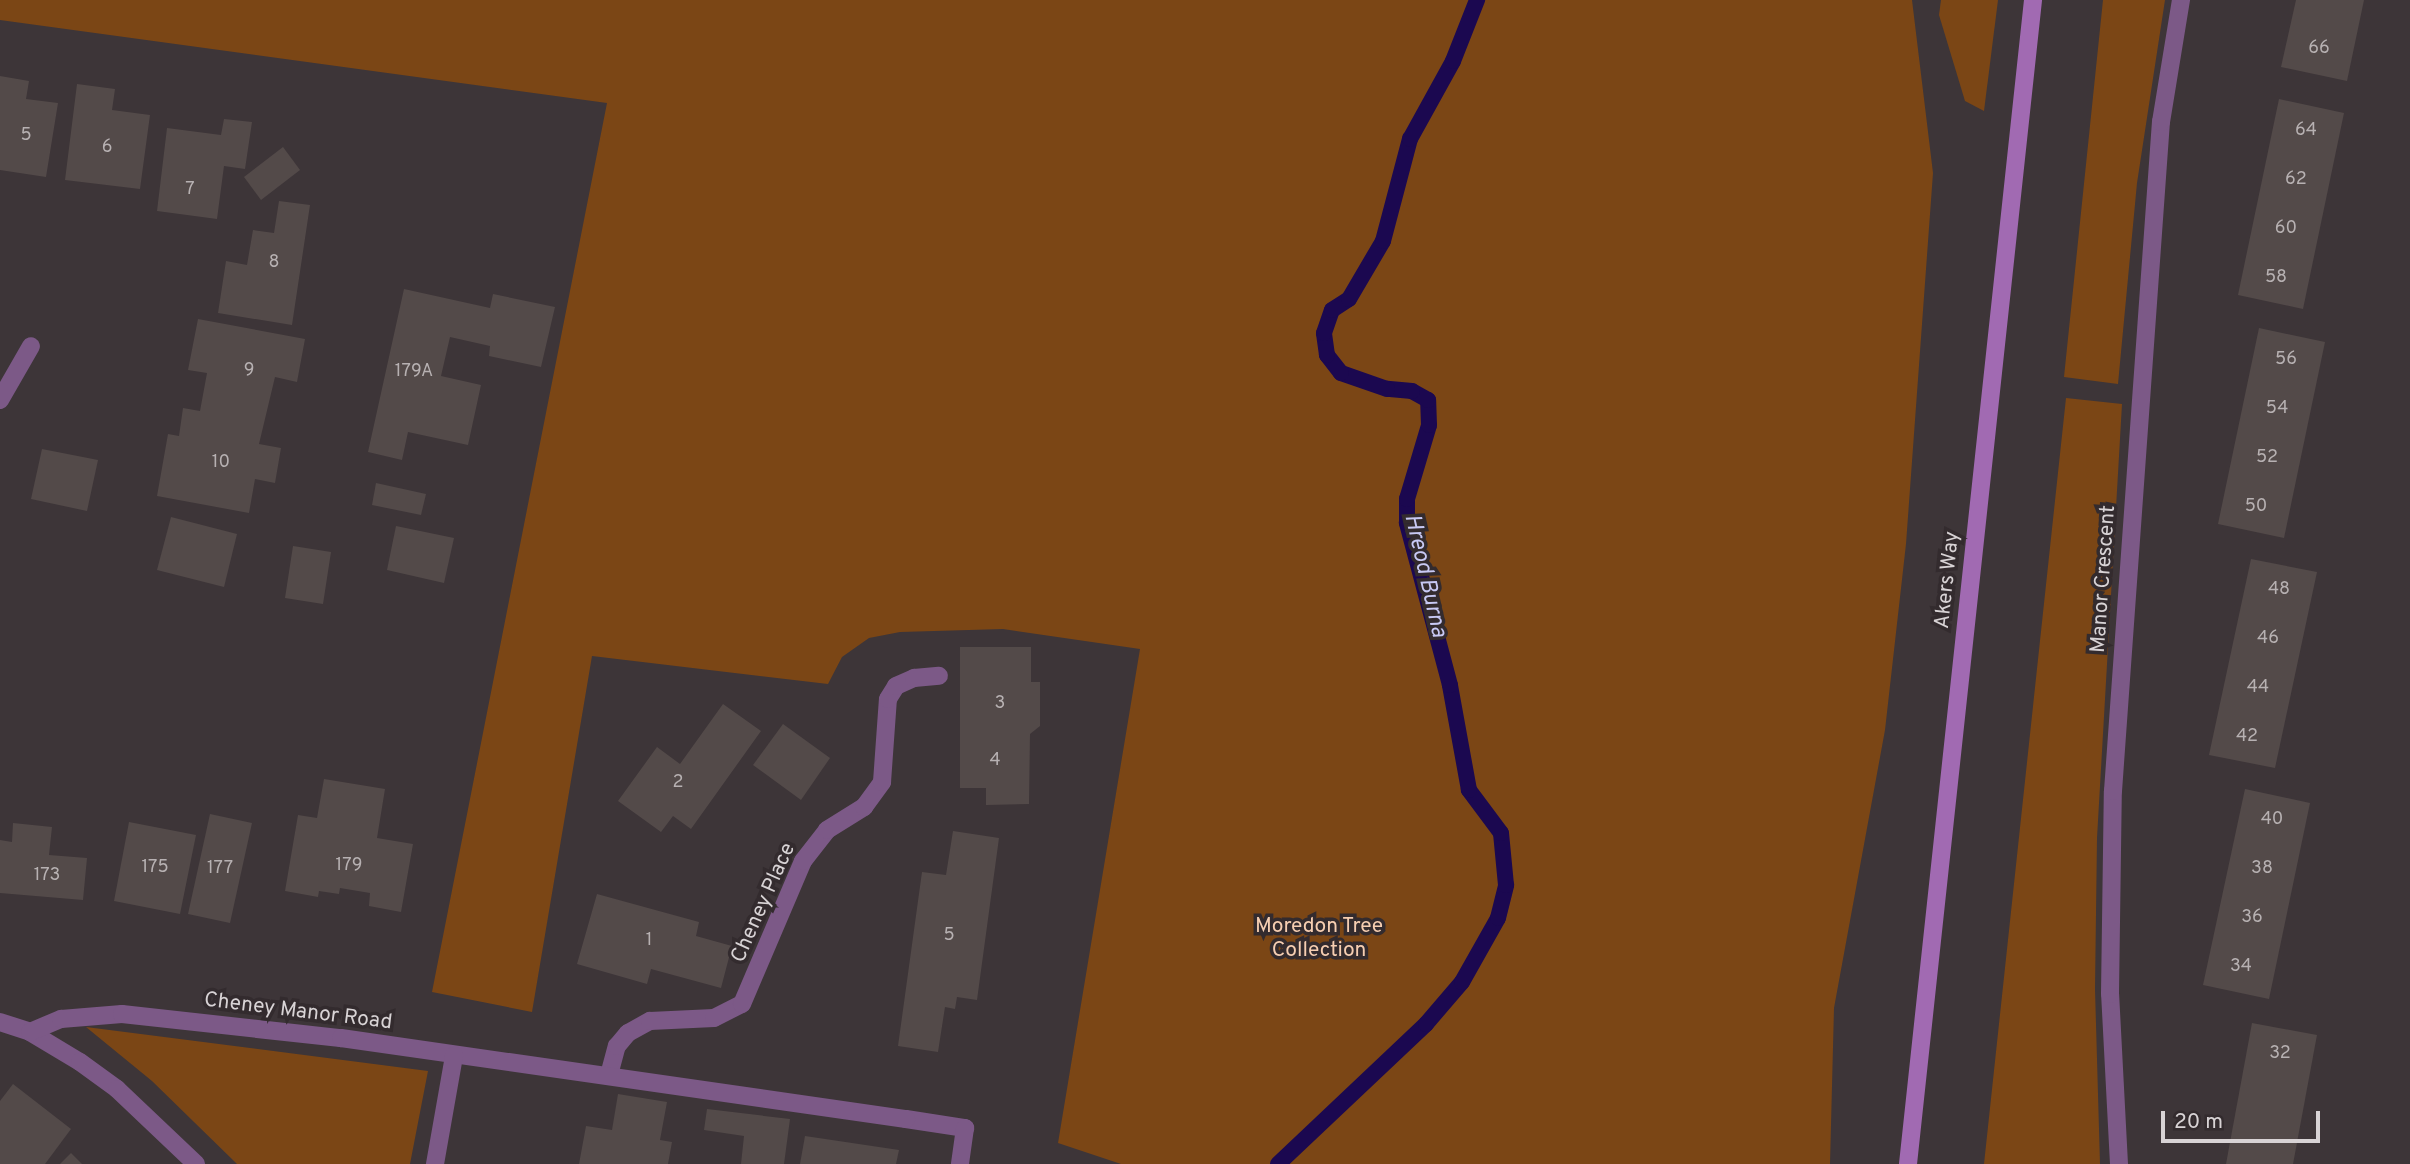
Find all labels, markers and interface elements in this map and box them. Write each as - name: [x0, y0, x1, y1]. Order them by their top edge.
- house number: 66: [2308, 38, 2330, 60]
- house number: 64: [2295, 120, 2317, 142]
- house number: 5: [20, 125, 32, 147]
- house number: 6: [102, 137, 112, 159]
- house number: 62: [2285, 169, 2307, 191]
- house number: 7: [185, 179, 195, 201]
- house number: 60: [2275, 218, 2297, 240]
- house number: 8: [269, 252, 279, 274]
- house number: 58: [2265, 267, 2287, 289]
- house number: 56: [2275, 349, 2297, 371]
- house number: 9: [244, 360, 254, 382]
- house number: 179A: [395, 361, 433, 383]
- house number: 54: [2266, 398, 2288, 420]
- house number: 52: [2256, 447, 2278, 469]
- house number: 10: [212, 452, 230, 474]
- house number: 50: [2245, 496, 2267, 518]
- street label: Manor Crescent: [2086, 504, 2122, 654]
- water label: Hreod Burna: [1396, 512, 1452, 640]
- street label: Akers Way: [1930, 530, 1966, 630]
- house number: 48: [2268, 579, 2290, 601]
- house number: 46: [2257, 628, 2279, 650]
- house number: 44: [2247, 677, 2269, 699]
- house number: 3: [995, 693, 1005, 715]
- house number: 42: [2236, 726, 2258, 748]
- house number: 4: [989, 750, 1001, 772]
- house number: 2: [672, 772, 684, 794]
- house number: 40: [2261, 809, 2283, 831]
- street label: Cheney Place: [726, 839, 802, 967]
- house number: 179: [336, 855, 362, 877]
- house number: 175: [141, 857, 169, 879]
- house number: 177: [207, 858, 233, 880]
- house number: 38: [2251, 858, 2273, 880]
- house number: 173: [34, 865, 60, 887]
- house number: 36: [2241, 907, 2263, 929]
- park label: Moredon Tree Collection: [1254, 914, 1384, 964]
- house number: 5: [943, 925, 955, 947]
- house number: 1: [646, 930, 652, 952]
- house number: 34: [2230, 956, 2252, 978]
- street label: Cheney Manor Road: [203, 988, 393, 1036]
- house number: 32: [2269, 1043, 2291, 1065]
- scale bar: [2165, 1098, 2324, 1142]
- text: 20 m: [2174, 1109, 2223, 1136]

